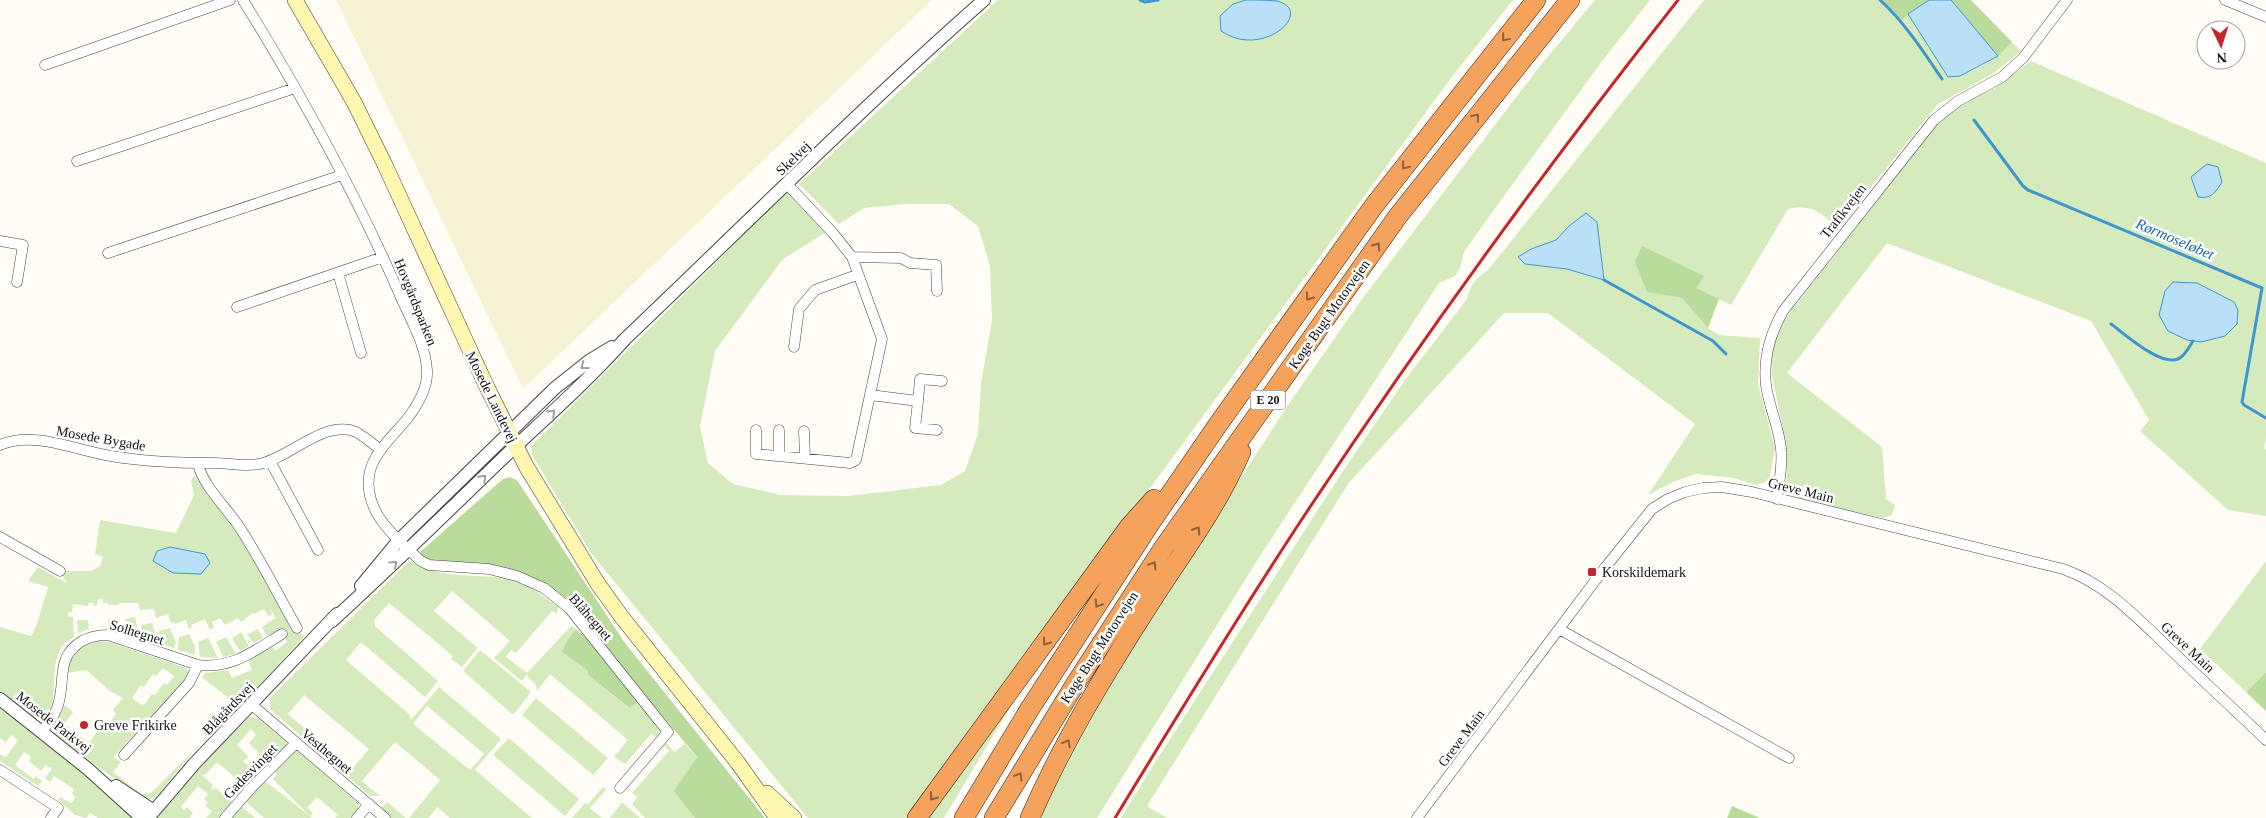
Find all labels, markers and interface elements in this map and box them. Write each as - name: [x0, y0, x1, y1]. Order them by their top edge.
- north arrow: [2196, 20, 2246, 70]
- one-way arrow: [1501, 32, 1510, 41]
- text: N: [2216, 50, 2227, 65]
- one-way arrow: [1470, 114, 1478, 123]
- street label: Skelvej: [773, 138, 814, 178]
- one-way arrow: [1402, 160, 1411, 170]
- street label: Trafikvejen: [1818, 181, 1869, 241]
- water label: Rørmoseløbet: [2133, 215, 2217, 263]
- one-way arrow: [1371, 242, 1380, 252]
- street label: Hovgårdsparken: [391, 256, 440, 348]
- street label: Køge Bugt Motorvejen: [1286, 257, 1373, 372]
- one-way arrow: [1306, 291, 1315, 301]
- street label: Mosede Landevej: [463, 349, 520, 445]
- one-way arrow: [581, 360, 590, 368]
- road number: E 20: [1250, 390, 1286, 410]
- one-way arrow: [546, 410, 555, 419]
- street label: Mosede Bygade: [55, 423, 147, 454]
- one-way arrow: [477, 475, 486, 484]
- street label: Greve Main: [1766, 475, 1835, 506]
- one-way arrow: [1191, 526, 1200, 535]
- one-way arrow: [388, 561, 397, 570]
- one-way arrow: [1146, 561, 1156, 570]
- place label: Korskildemark: [1602, 565, 1686, 580]
- marker: Korskildemark: [1586, 566, 1598, 578]
- street label: Køge Bugt Motorvejen: [1058, 589, 1141, 706]
- street label: Blåhegnet: [566, 591, 615, 644]
- one-way arrow: [1094, 598, 1104, 607]
- street label: Solhegnet: [108, 617, 166, 648]
- street label: Greve Main: [2158, 619, 2217, 676]
- one-way arrow: [1043, 636, 1051, 645]
- street label: Blågårdsvej: [200, 679, 257, 738]
- street label: Mosede Parkvej: [13, 689, 94, 756]
- street label: Greve Main: [1435, 707, 1488, 770]
- place label: Greve Frikirke: [94, 718, 177, 733]
- marker: Greve Frikirke: [78, 719, 90, 731]
- street label: Vesthegnet: [298, 726, 355, 777]
- one-way arrow: [1061, 739, 1071, 748]
- street label: Gadesvinget: [221, 741, 280, 802]
- one-way arrow: [1013, 773, 1023, 782]
- one-way arrow: [930, 791, 938, 800]

